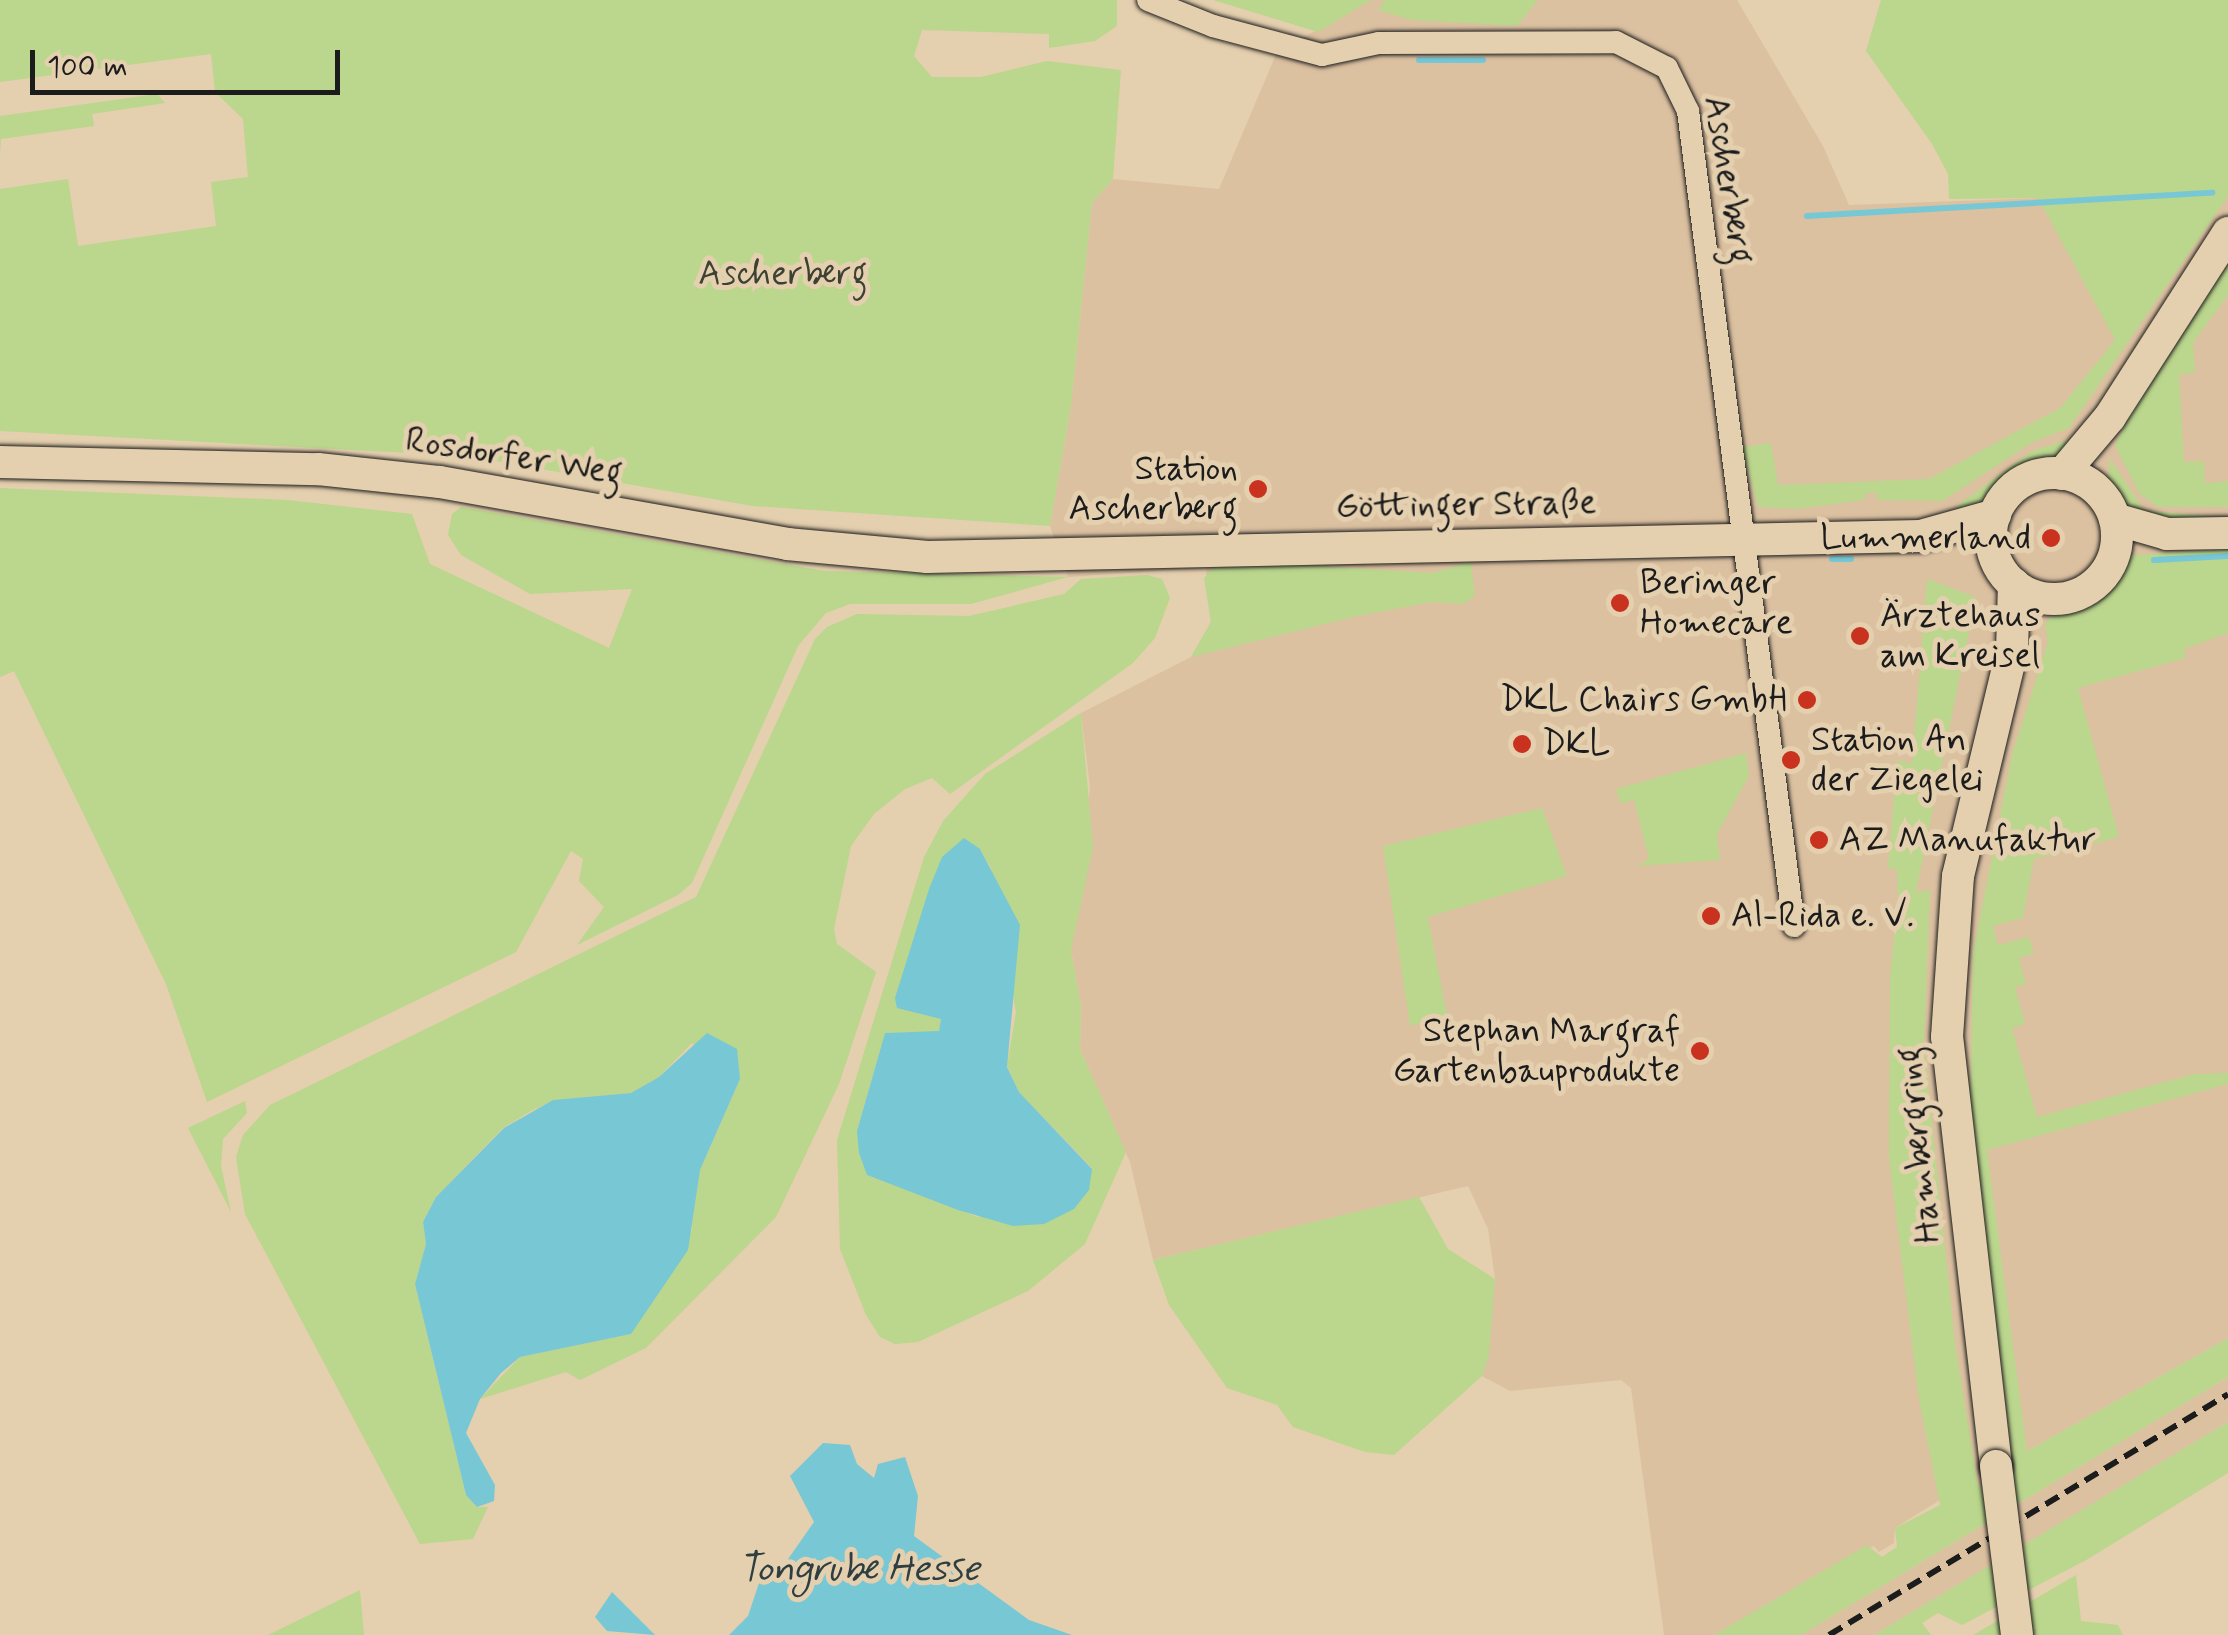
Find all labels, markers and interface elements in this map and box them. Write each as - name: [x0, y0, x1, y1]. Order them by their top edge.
- scale bar: [35, 30, 345, 92]
- text: 100 m: [47, 48, 128, 87]
- street label: Ascherberg: [1694, 93, 1762, 267]
- park label: Ascherberg: [698, 253, 868, 295]
- street label: Rosdorfer Weg: [402, 419, 626, 495]
- place label: Station Ascherberg: [1068, 448, 1238, 530]
- marker: Station Ascherberg: [1247, 478, 1269, 500]
- street label: Göttinger Straße: [1335, 482, 1597, 528]
- place label: Lummerland: [1820, 517, 2031, 559]
- marker: Lummerland: [2040, 527, 2062, 549]
- place label: Beringer Homecare: [1640, 562, 1793, 644]
- marker: Beringer Homecare: [1609, 592, 1631, 614]
- place label: Ärztehaus am Kreisel: [1880, 595, 2040, 677]
- marker: Ärztehaus am Kreisel: [1849, 625, 1871, 647]
- place label: DKL Chairs GmbH: [1499, 679, 1787, 721]
- marker: DKL Chairs GmbH: [1796, 689, 1818, 711]
- place label: Station An der Ziegelei: [1811, 719, 1982, 801]
- place label: DKL: [1542, 723, 1611, 765]
- marker: DKL: [1511, 733, 1533, 755]
- marker: Station An der Ziegelei: [1780, 749, 1802, 771]
- place label: AZ Manufaktur: [1839, 819, 2080, 861]
- marker: AZ Manufaktur: [1808, 829, 1830, 851]
- place label: Al-Rida e. V.: [1731, 895, 1915, 937]
- marker: Al-Rida e. V.: [1700, 905, 1722, 927]
- place label: Stephan Margraf Gartenbauprodukte: [1393, 1010, 1680, 1092]
- marker: Stephan Margraf Gartenbauprodukte: [1689, 1040, 1711, 1062]
- street label: Hambergring: [1888, 1045, 1950, 1245]
- water label: Tongrube Hesse: [738, 1547, 980, 1593]

